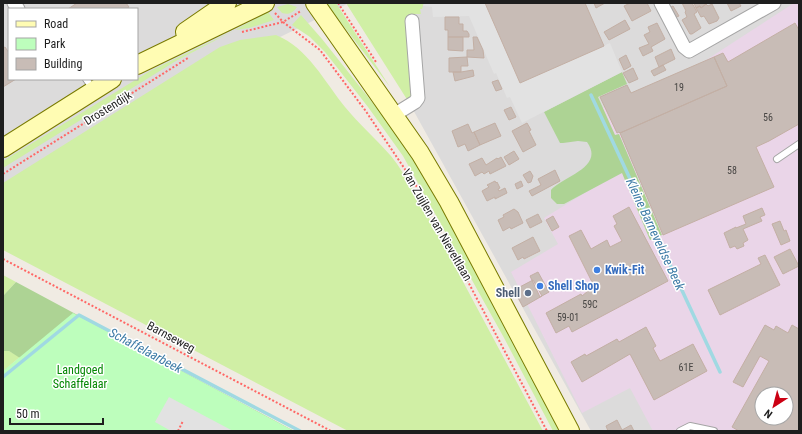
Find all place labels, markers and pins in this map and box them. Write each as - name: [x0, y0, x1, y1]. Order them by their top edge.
- place label: Kwik-Fit: [605, 263, 645, 277]
- marker: Kwik-Fit: [592, 265, 602, 275]
- place label: Shell Shop: [548, 279, 599, 293]
- marker: Shell Shop: [535, 281, 545, 291]
- place label: Shell: [496, 286, 520, 300]
- marker: Shell: [523, 288, 533, 298]

